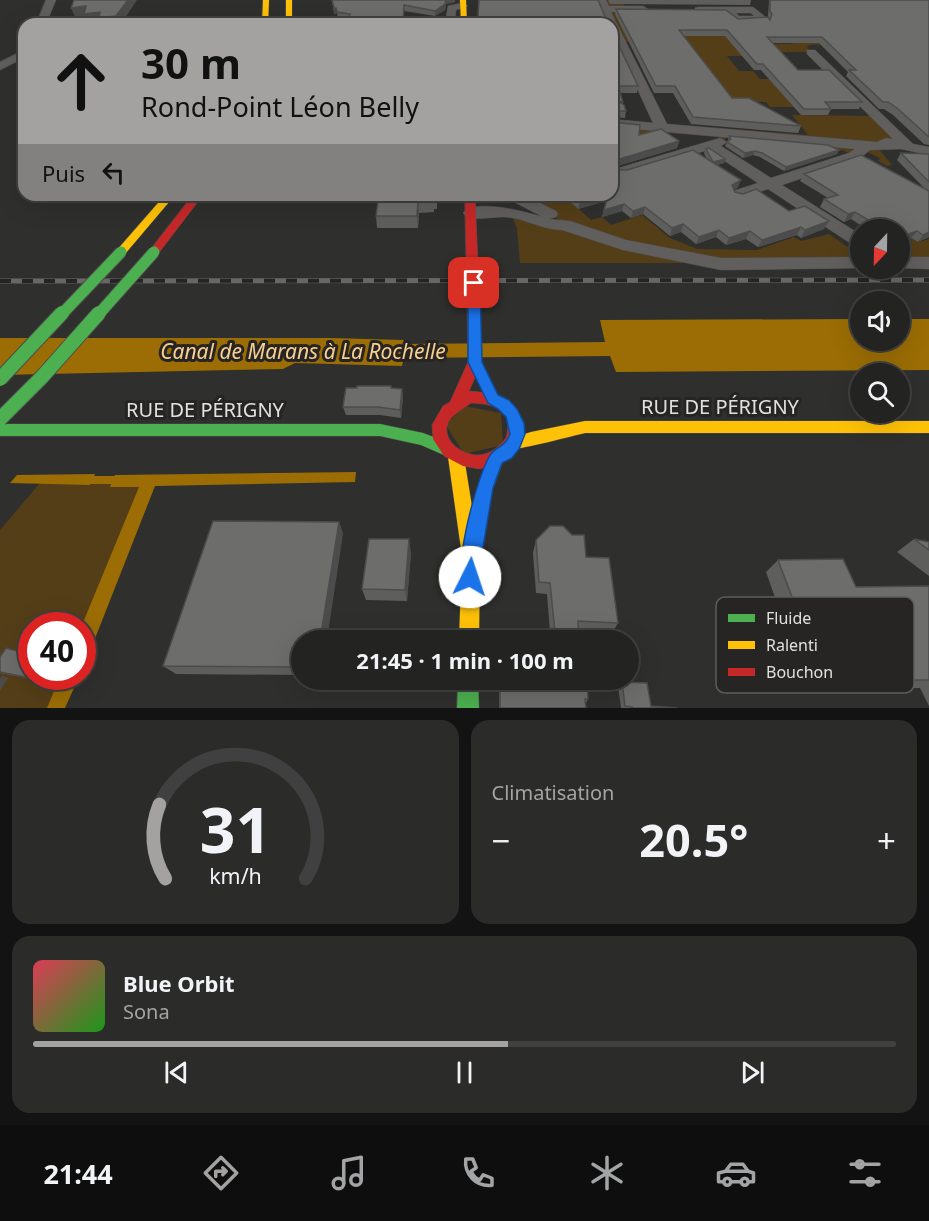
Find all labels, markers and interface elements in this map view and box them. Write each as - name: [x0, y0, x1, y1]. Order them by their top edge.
- text: 30 m: [141, 34, 241, 91]
- icon: ahead: [42, 42, 120, 120]
- text: Rond-Point Léon Belly: [141, 88, 419, 125]
- icon: left: [97, 156, 130, 189]
- text: Puis: [42, 158, 85, 188]
- north arrow: [850, 219, 910, 279]
- map controls: [850, 219, 910, 423]
- pin: [448, 257, 499, 308]
- icon: arrive: [457, 266, 490, 299]
- button: sound: [850, 291, 910, 351]
- water label: Canal de Marans à La Rochelle: [160, 337, 446, 365]
- button: search: [850, 363, 910, 423]
- street label: RUE DE PÉRIGNY: [641, 393, 800, 420]
- street label: RUE DE PÉRIGNY: [126, 396, 285, 423]
- position arrow: [438, 545, 502, 609]
- legend: [716, 597, 914, 693]
- text: Fluide: [766, 607, 811, 629]
- speed limit sign: 40: [18, 612, 96, 690]
- text: Ralenti: [766, 634, 818, 656]
- text: 21:45 · 1 min · 100 m: [356, 645, 574, 675]
- text: Bouchon: [766, 661, 833, 683]
- text: Climatisation: [492, 779, 614, 806]
- text: 31: [200, 786, 271, 871]
- text: 20.5°: [639, 809, 748, 870]
- text: −: [492, 818, 510, 863]
- text: +: [877, 818, 896, 863]
- text: km/h: [209, 861, 262, 890]
- text: Blue Orbit: [123, 968, 235, 998]
- text: Sona: [123, 998, 170, 1025]
- icon: previous: [160, 1056, 193, 1089]
- icon: pause: [448, 1056, 481, 1089]
- icon: next: [736, 1056, 769, 1089]
- icon: directions: [200, 1152, 242, 1194]
- icon: music: [328, 1152, 370, 1194]
- icon: phone: [457, 1152, 499, 1194]
- icon: climate: [586, 1152, 628, 1194]
- icon: car: [715, 1152, 757, 1194]
- icon: filters: [844, 1152, 886, 1194]
- text: 21:44: [43, 1155, 113, 1192]

